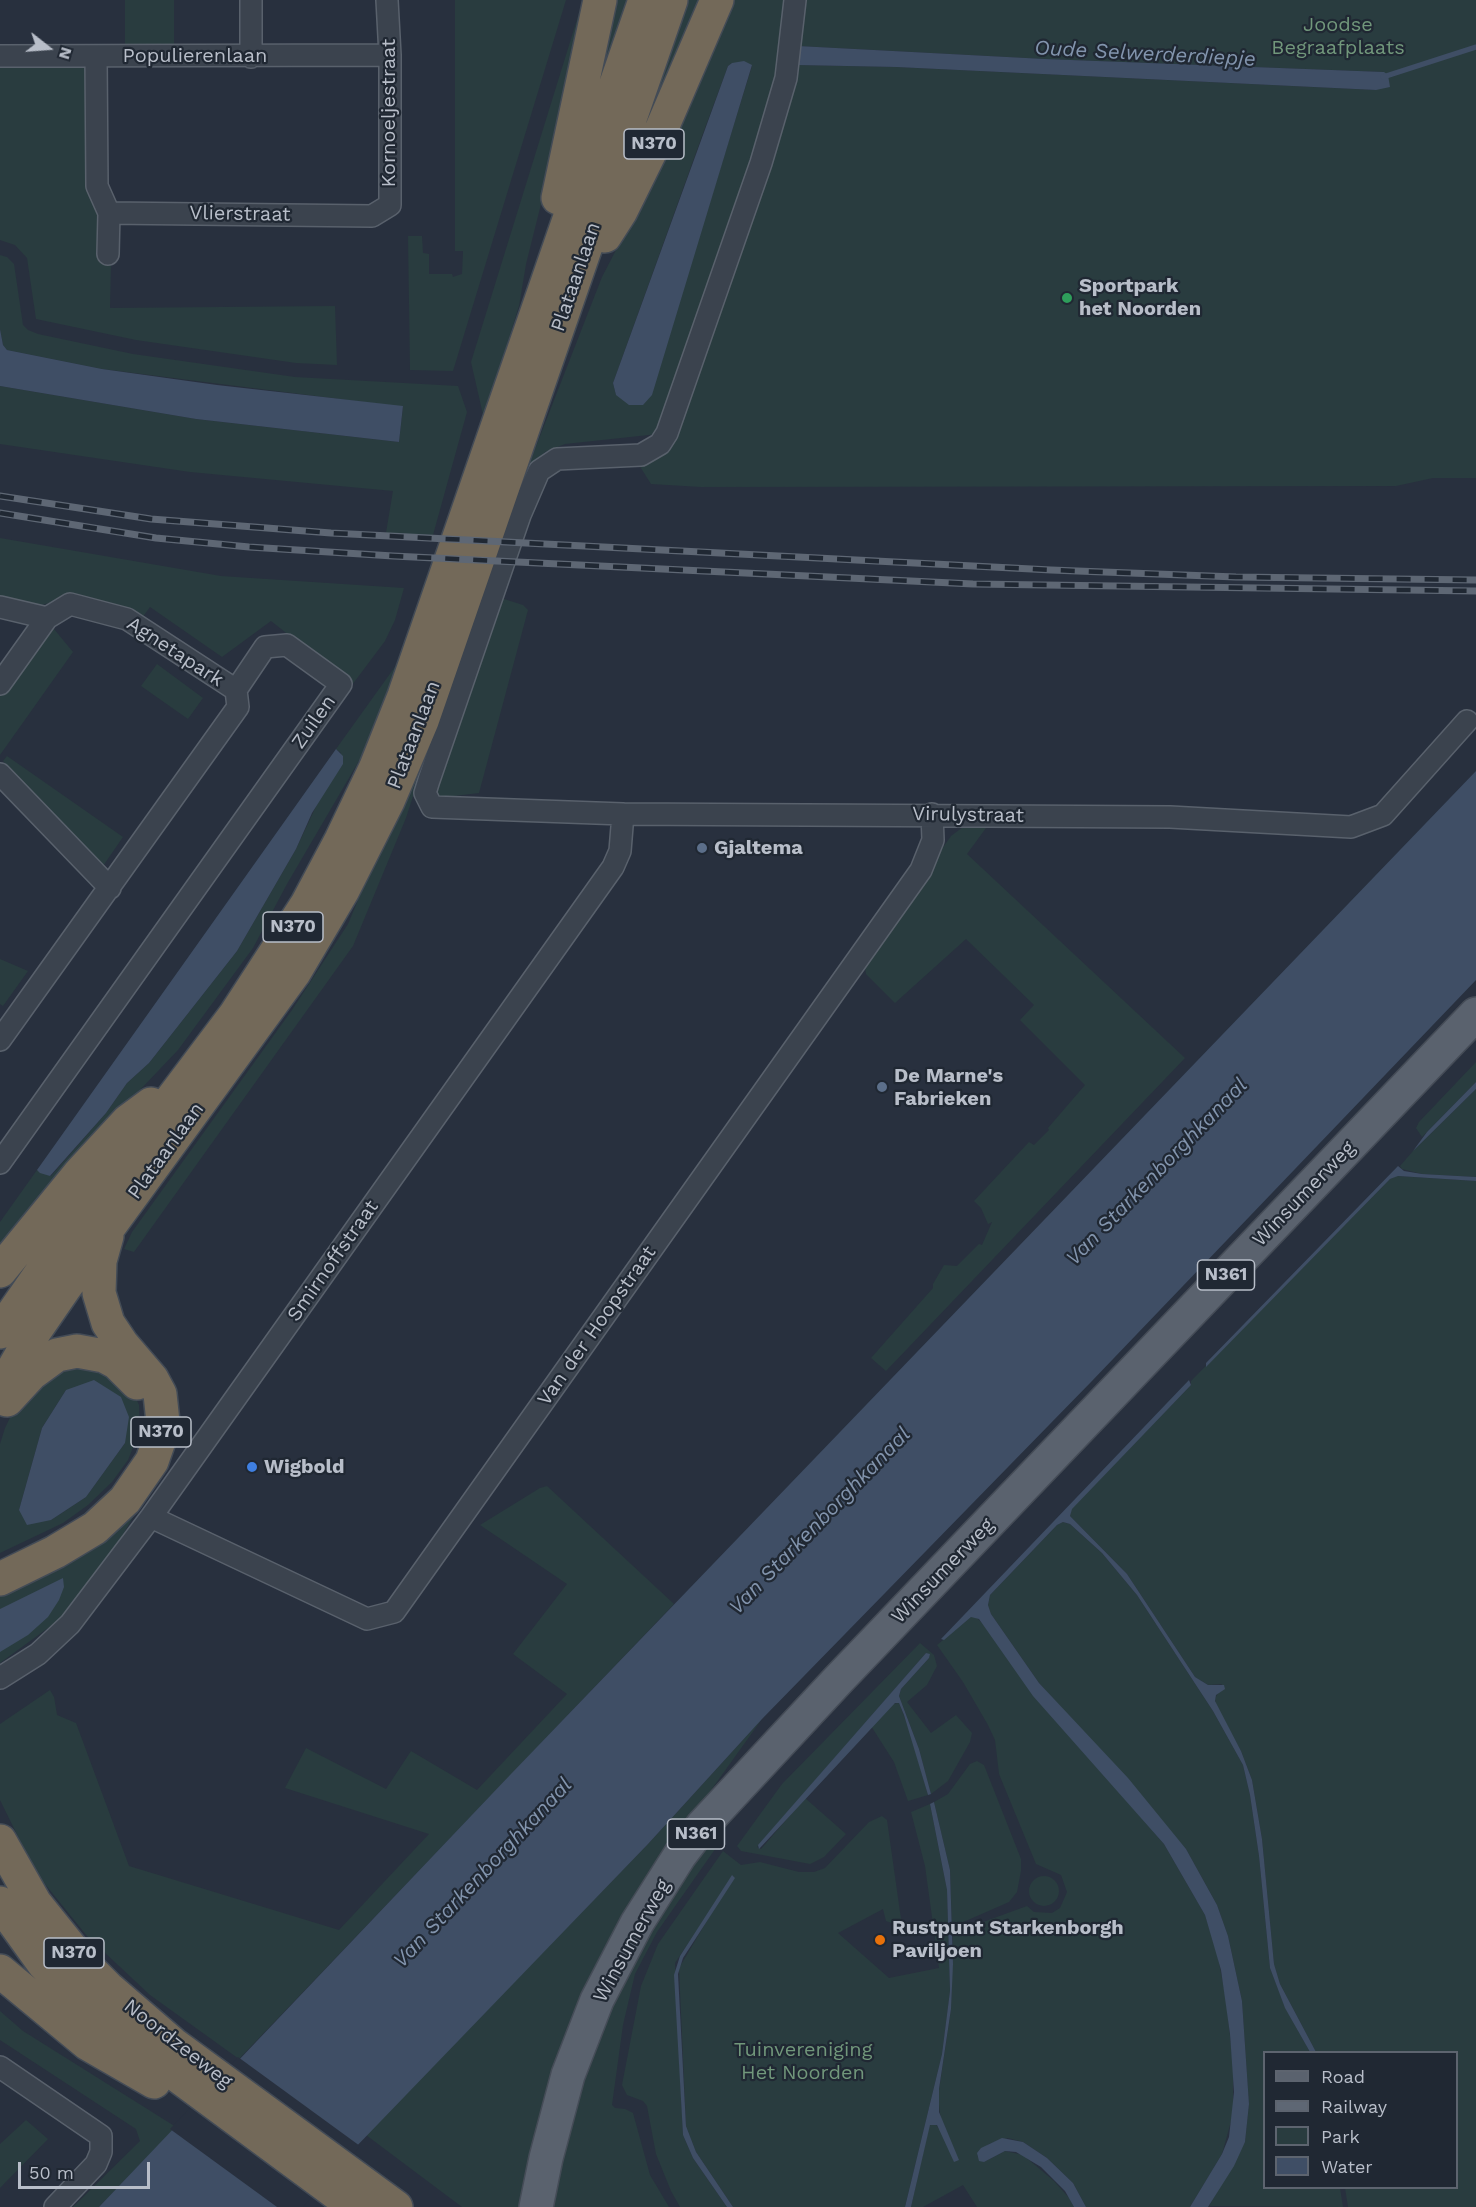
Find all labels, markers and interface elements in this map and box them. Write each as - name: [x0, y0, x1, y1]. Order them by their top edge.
- park label: Joodse Begraafplaats: [1271, 13, 1405, 60]
- north arrow: [18, 18, 78, 78]
- water label: Oude Selwerderdiepje: [1034, 36, 1256, 72]
- street label: Kornoeljestraat: [377, 39, 401, 187]
- street label: Populierenlaan: [123, 44, 267, 68]
- text: N: [55, 45, 77, 62]
- road number: N370: [624, 129, 684, 159]
- street label: Vlierstraat: [189, 201, 291, 227]
- street label: Plataanlaan: [546, 219, 606, 335]
- place label: Sportpark het Noorden: [1079, 274, 1201, 321]
- marker: Sportpark het Noorden: [1060, 291, 1074, 305]
- street label: Agnetapark: [122, 612, 228, 692]
- street label: Plataanlaan: [382, 678, 446, 792]
- street label: Zuilen: [287, 691, 341, 753]
- street label: Virulystraat: [912, 802, 1024, 828]
- place label: Gjaltema: [714, 836, 803, 860]
- marker: Gjaltema: [695, 841, 709, 855]
- road number: N370: [263, 912, 323, 942]
- place label: De Marne's Fabrieken: [894, 1064, 1003, 1111]
- water label: Van Starkenborghkanaal: [1061, 1073, 1253, 1271]
- marker: De Marne's Fabrieken: [875, 1080, 889, 1094]
- street label: Plataanlaan: [123, 1098, 209, 1204]
- street label: Winsumerweg: [1248, 1136, 1360, 1252]
- street label: Smirnoffstraat: [282, 1196, 384, 1326]
- street label: Van der Hoopstraat: [533, 1241, 661, 1411]
- road number: N361: [1198, 1260, 1254, 1290]
- road number: N370: [131, 1417, 191, 1447]
- water label: Van Starkenborghkanaal: [724, 1422, 916, 1620]
- place label: Wigbold: [264, 1455, 345, 1479]
- marker: Wigbold: [245, 1460, 259, 1474]
- street label: Winsumerweg: [887, 1513, 999, 1629]
- water label: Van Starkenborghkanaal: [388, 1773, 578, 1973]
- road number: N361: [668, 1819, 724, 1849]
- street label: Winsumerweg: [588, 1875, 676, 2007]
- place label: Rustpunt Starkenborgh Paviljoen: [892, 1916, 1124, 1963]
- marker: Rustpunt Starkenborgh Paviljoen: [873, 1933, 887, 1947]
- road number: N370: [44, 1938, 104, 1968]
- street label: Noordzeeweg: [119, 1994, 237, 2094]
- park label: Tuinvereniging Het Noorden: [734, 2038, 872, 2085]
- legend: [1263, 2051, 1458, 2189]
- text: Road: [1321, 2066, 1365, 2087]
- text: Railway: [1321, 2096, 1387, 2117]
- text: Park: [1321, 2126, 1360, 2147]
- scale bar: [21, 2150, 153, 2188]
- text: Water: [1321, 2156, 1373, 2177]
- text: 50 m: [29, 2162, 74, 2183]

